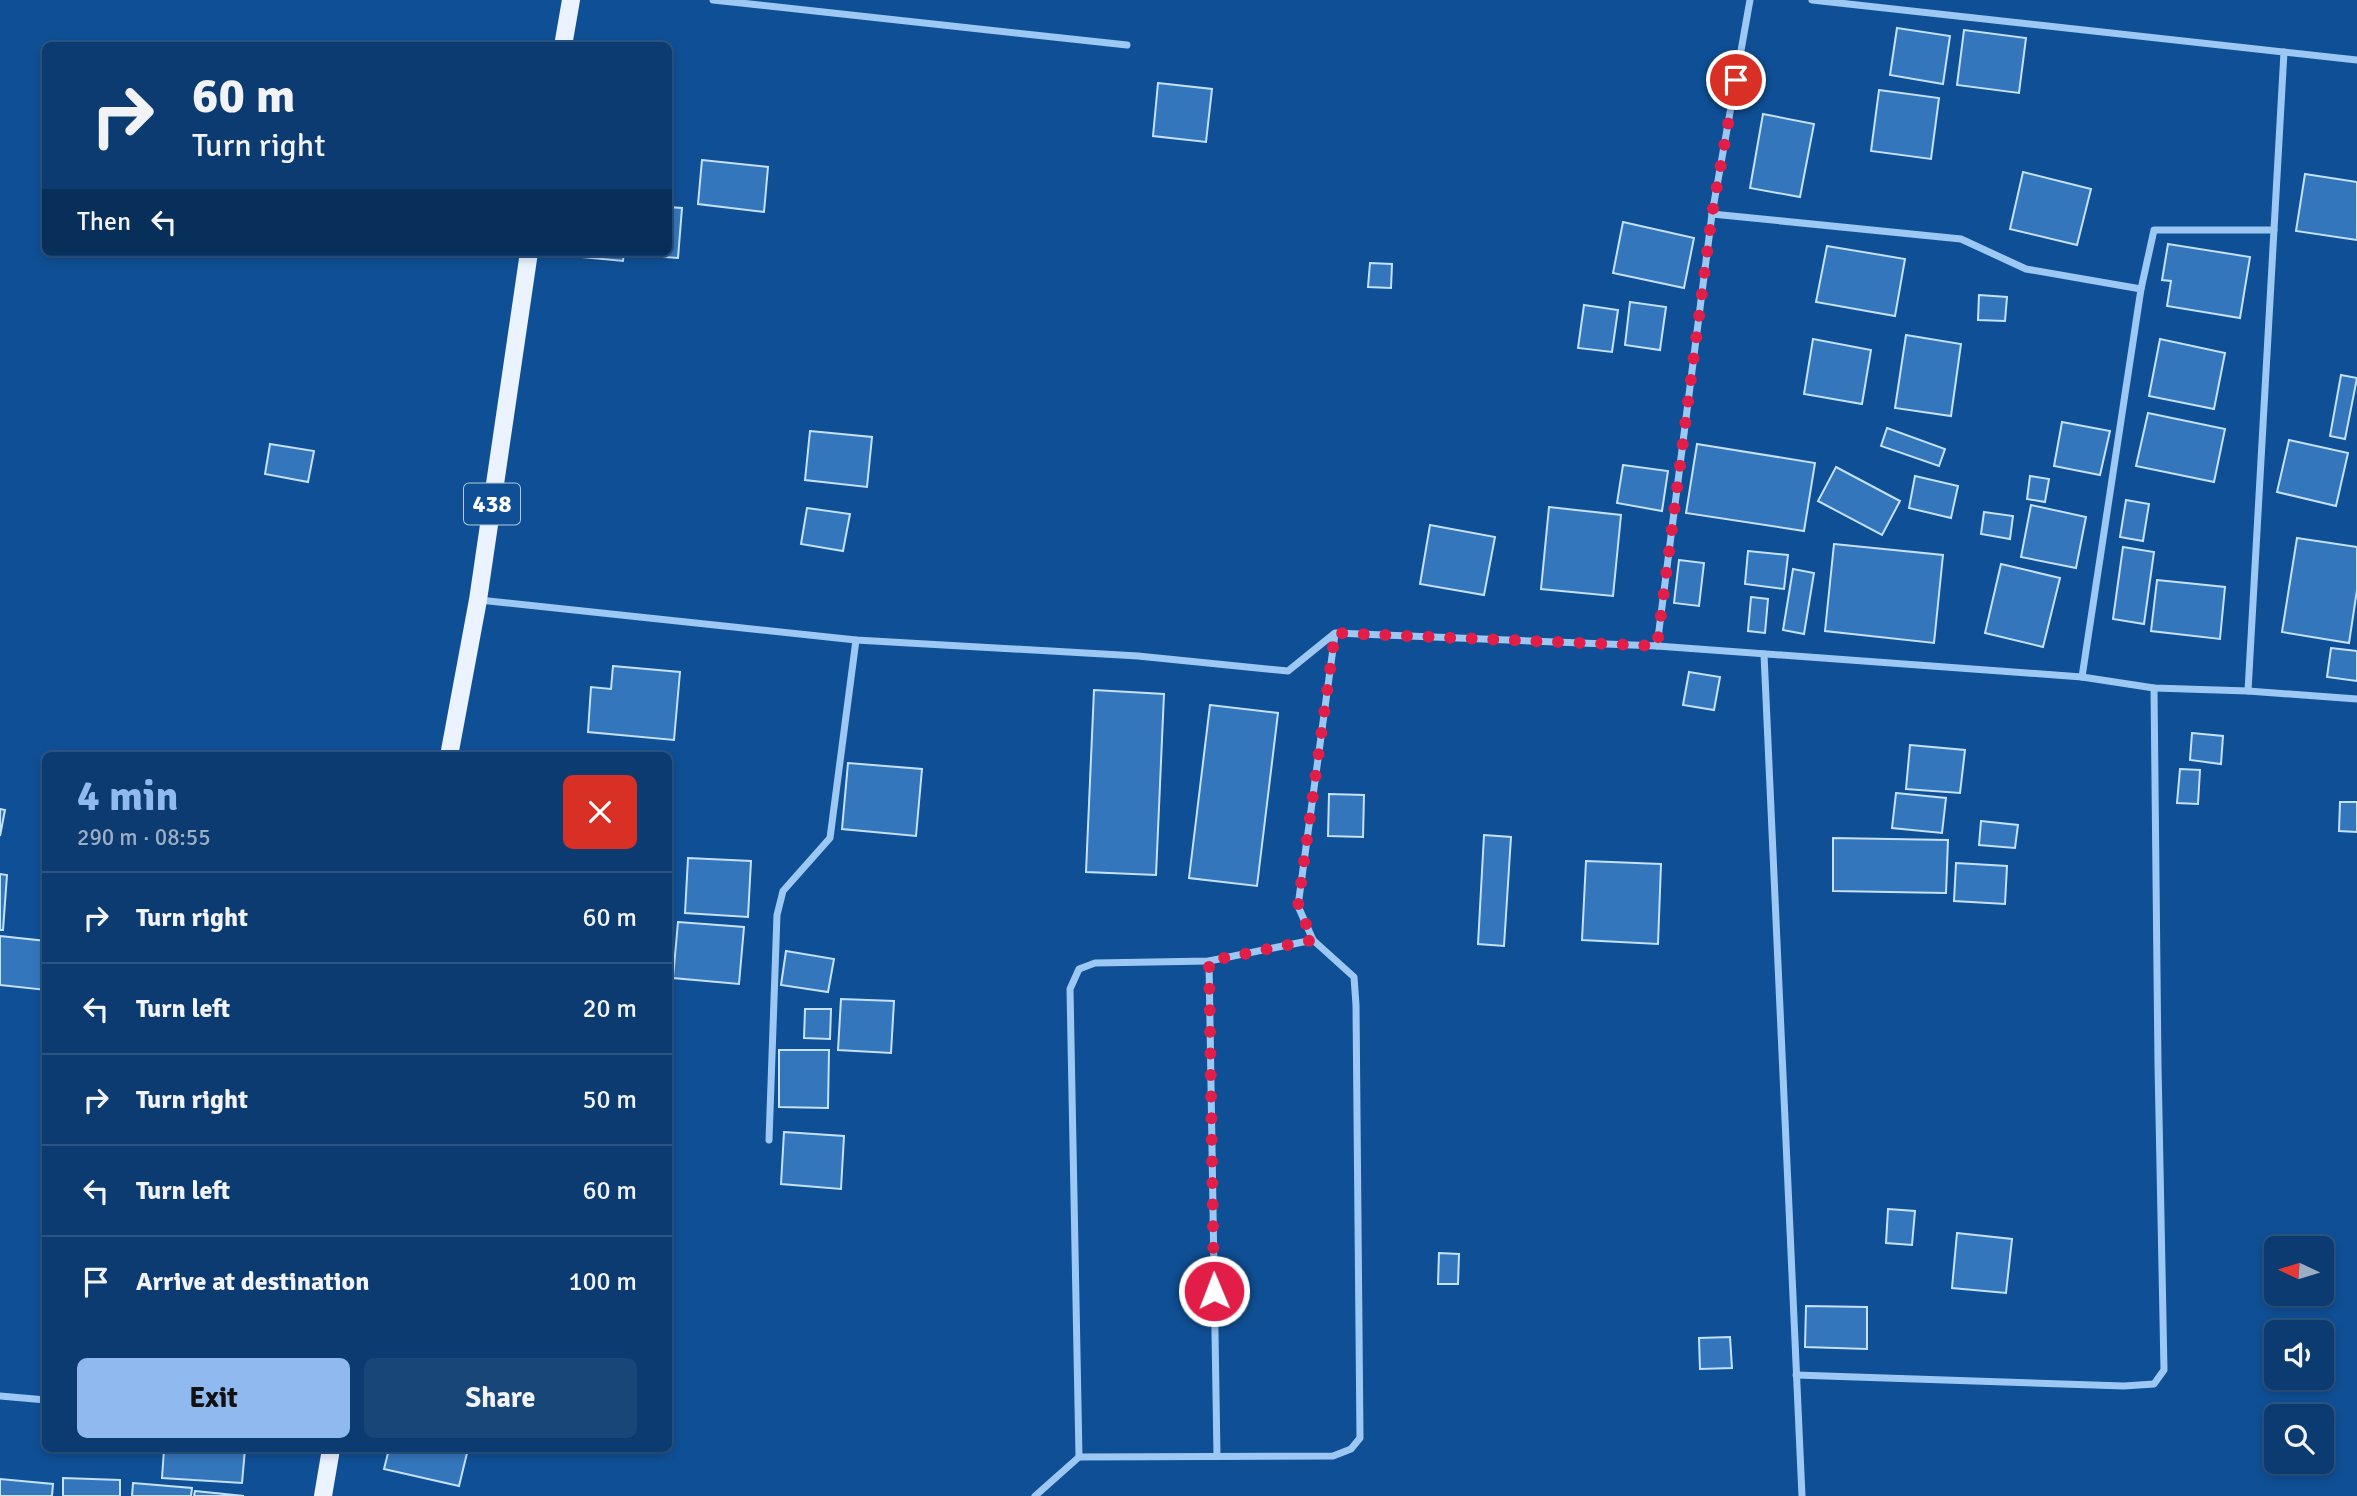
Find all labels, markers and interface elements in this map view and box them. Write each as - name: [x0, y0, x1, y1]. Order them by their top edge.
- pin: [1706, 50, 1766, 110]
- icon: arrive: [1717, 61, 1755, 99]
- text: 60 m: [192, 66, 295, 126]
- icon: right: [77, 70, 168, 161]
- text: Turn right: [192, 126, 325, 165]
- icon: left: [145, 203, 183, 241]
- text: Then: [77, 206, 131, 238]
- road number: 438: [464, 484, 520, 524]
- text: 4 min: [77, 771, 178, 822]
- button: close: [563, 775, 637, 849]
- text: 290 m · 08:55: [77, 823, 211, 852]
- icon: right: [77, 899, 115, 937]
- text: Turn right: [136, 902, 248, 934]
- text: 60 m: [582, 902, 637, 934]
- icon: left: [77, 990, 115, 1028]
- text: Turn left: [136, 993, 230, 1025]
- text: 20 m: [582, 993, 637, 1025]
- icon: right: [77, 1081, 115, 1119]
- text: Turn right: [136, 1084, 248, 1116]
- text: 50 m: [582, 1084, 637, 1116]
- icon: left: [77, 1172, 115, 1210]
- text: Turn left: [136, 1175, 230, 1207]
- text: 60 m: [582, 1175, 637, 1207]
- north arrow: [2264, 1236, 2334, 1306]
- map controls: [2264, 1236, 2334, 1474]
- position arrow: [1177, 1254, 1251, 1328]
- icon: arrive: [77, 1263, 115, 1301]
- text: Arrive at destination: [136, 1266, 369, 1298]
- text: 100 m: [568, 1266, 637, 1298]
- button: sound: [2264, 1320, 2334, 1390]
- button: Exit: [77, 1358, 350, 1438]
- button: Share: [364, 1358, 637, 1438]
- button: search: [2264, 1404, 2334, 1474]

